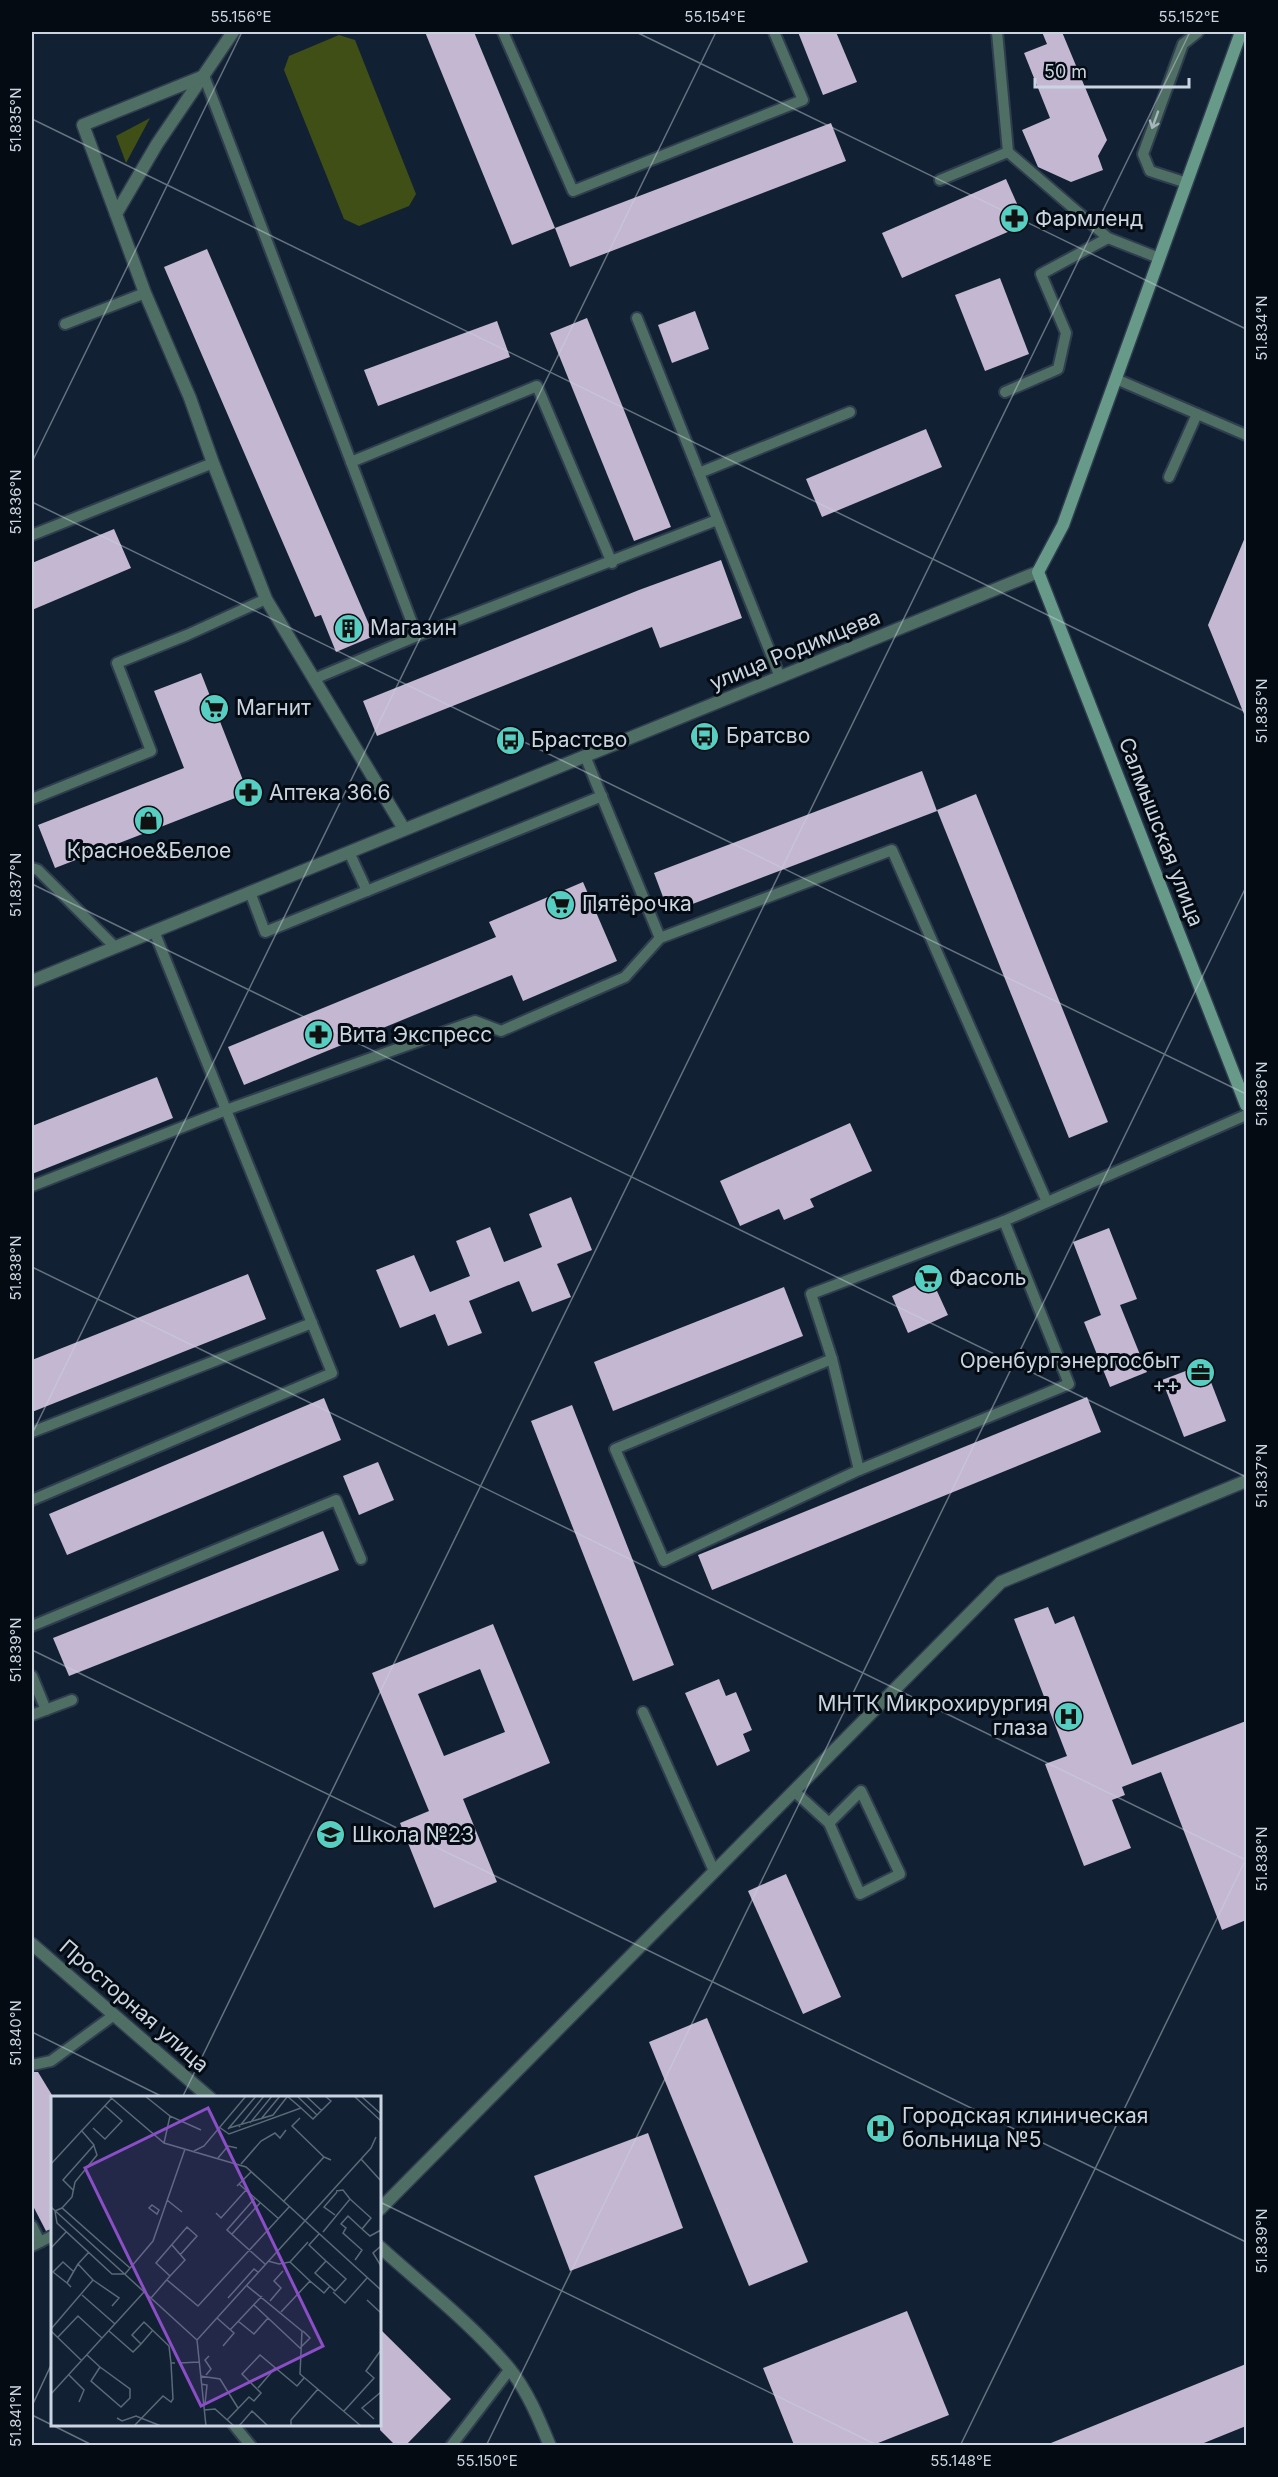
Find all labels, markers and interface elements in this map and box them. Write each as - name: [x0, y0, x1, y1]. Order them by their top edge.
- text: 55.156°E: [210, 7, 272, 26]
- text: 55.154°E: [684, 7, 746, 26]
- text: 55.152°E: [1158, 7, 1220, 26]
- scale bar: [1035, 51, 1190, 89]
- text: 50 m: [1044, 61, 1087, 82]
- text: 51.835°N: [6, 87, 25, 153]
- one-way arrow: [1149, 110, 1160, 129]
- pharmacy icon: Фармленд: [998, 203, 1030, 235]
- place label: Фармленд: [1035, 206, 1143, 231]
- text: 51.834°N: [1252, 295, 1271, 361]
- text: 51.836°N: [6, 469, 25, 535]
- street label: улица Родимцева: [706, 604, 884, 695]
- building icon: Магазин: [333, 612, 365, 644]
- place label: Магазин: [370, 615, 457, 640]
- text: 51.835°N: [1252, 678, 1271, 744]
- supermarket icon: Магнит: [199, 692, 231, 724]
- place label: Магнит: [236, 695, 311, 720]
- bus stop icon: Братсво: [689, 720, 721, 752]
- place label: Братсво: [726, 723, 810, 748]
- bus stop icon: Брастсво: [494, 724, 526, 756]
- place label: Брастсво: [531, 727, 627, 752]
- street label: Салмышская улица: [1114, 734, 1209, 930]
- pharmacy icon: Аптека 36.6: [232, 777, 264, 809]
- place label: Аптека 36.6: [269, 780, 390, 805]
- shop icon: Красное&Белое: [133, 804, 165, 836]
- place label: Красное&Белое: [67, 838, 231, 863]
- text: 51.837°N: [6, 853, 25, 917]
- supermarket icon: Пятёрочка: [545, 888, 577, 920]
- place label: Пятёрочка: [582, 891, 692, 916]
- pharmacy icon: Вита Экспресс: [302, 1019, 334, 1051]
- place label: Вита Экспресс: [339, 1022, 492, 1047]
- text: 51.836°N: [1252, 1061, 1271, 1127]
- text: 51.838°N: [6, 1236, 25, 1300]
- supermarket icon: Фасоль: [912, 1262, 944, 1294]
- place label: Фасоль: [949, 1265, 1027, 1290]
- place label: Оренбургэнергосбыт ++: [960, 1348, 1180, 1397]
- office icon: Оренбургэнергосбыт ++: [1185, 1357, 1217, 1389]
- text: 51.837°N: [1252, 1444, 1271, 1508]
- text: 51.839°N: [6, 1617, 25, 1683]
- place label: МНТК Микрохирургия глаза: [818, 1691, 1048, 1740]
- hospital icon: МНТК Микрохирургия глаза: [1053, 1700, 1085, 1732]
- school or university icon: Школа №23: [315, 1819, 347, 1851]
- place label: Школа №23: [352, 1822, 474, 1847]
- text: 51.838°N: [1252, 1827, 1271, 1891]
- street label: Просторная улица: [55, 1934, 214, 2077]
- text: 51.840°N: [6, 2000, 25, 2066]
- inset map: [51, 2096, 381, 2426]
- place label: Городская клиническая больница №5: [902, 2103, 1148, 2152]
- hospital icon: Городская клиническая больница №5: [865, 2112, 897, 2144]
- text: 51.839°N: [1252, 2208, 1271, 2274]
- text: 51.841°N: [6, 2385, 25, 2447]
- text: 55.150°E: [456, 2451, 518, 2470]
- text: 55.148°E: [930, 2451, 992, 2470]

